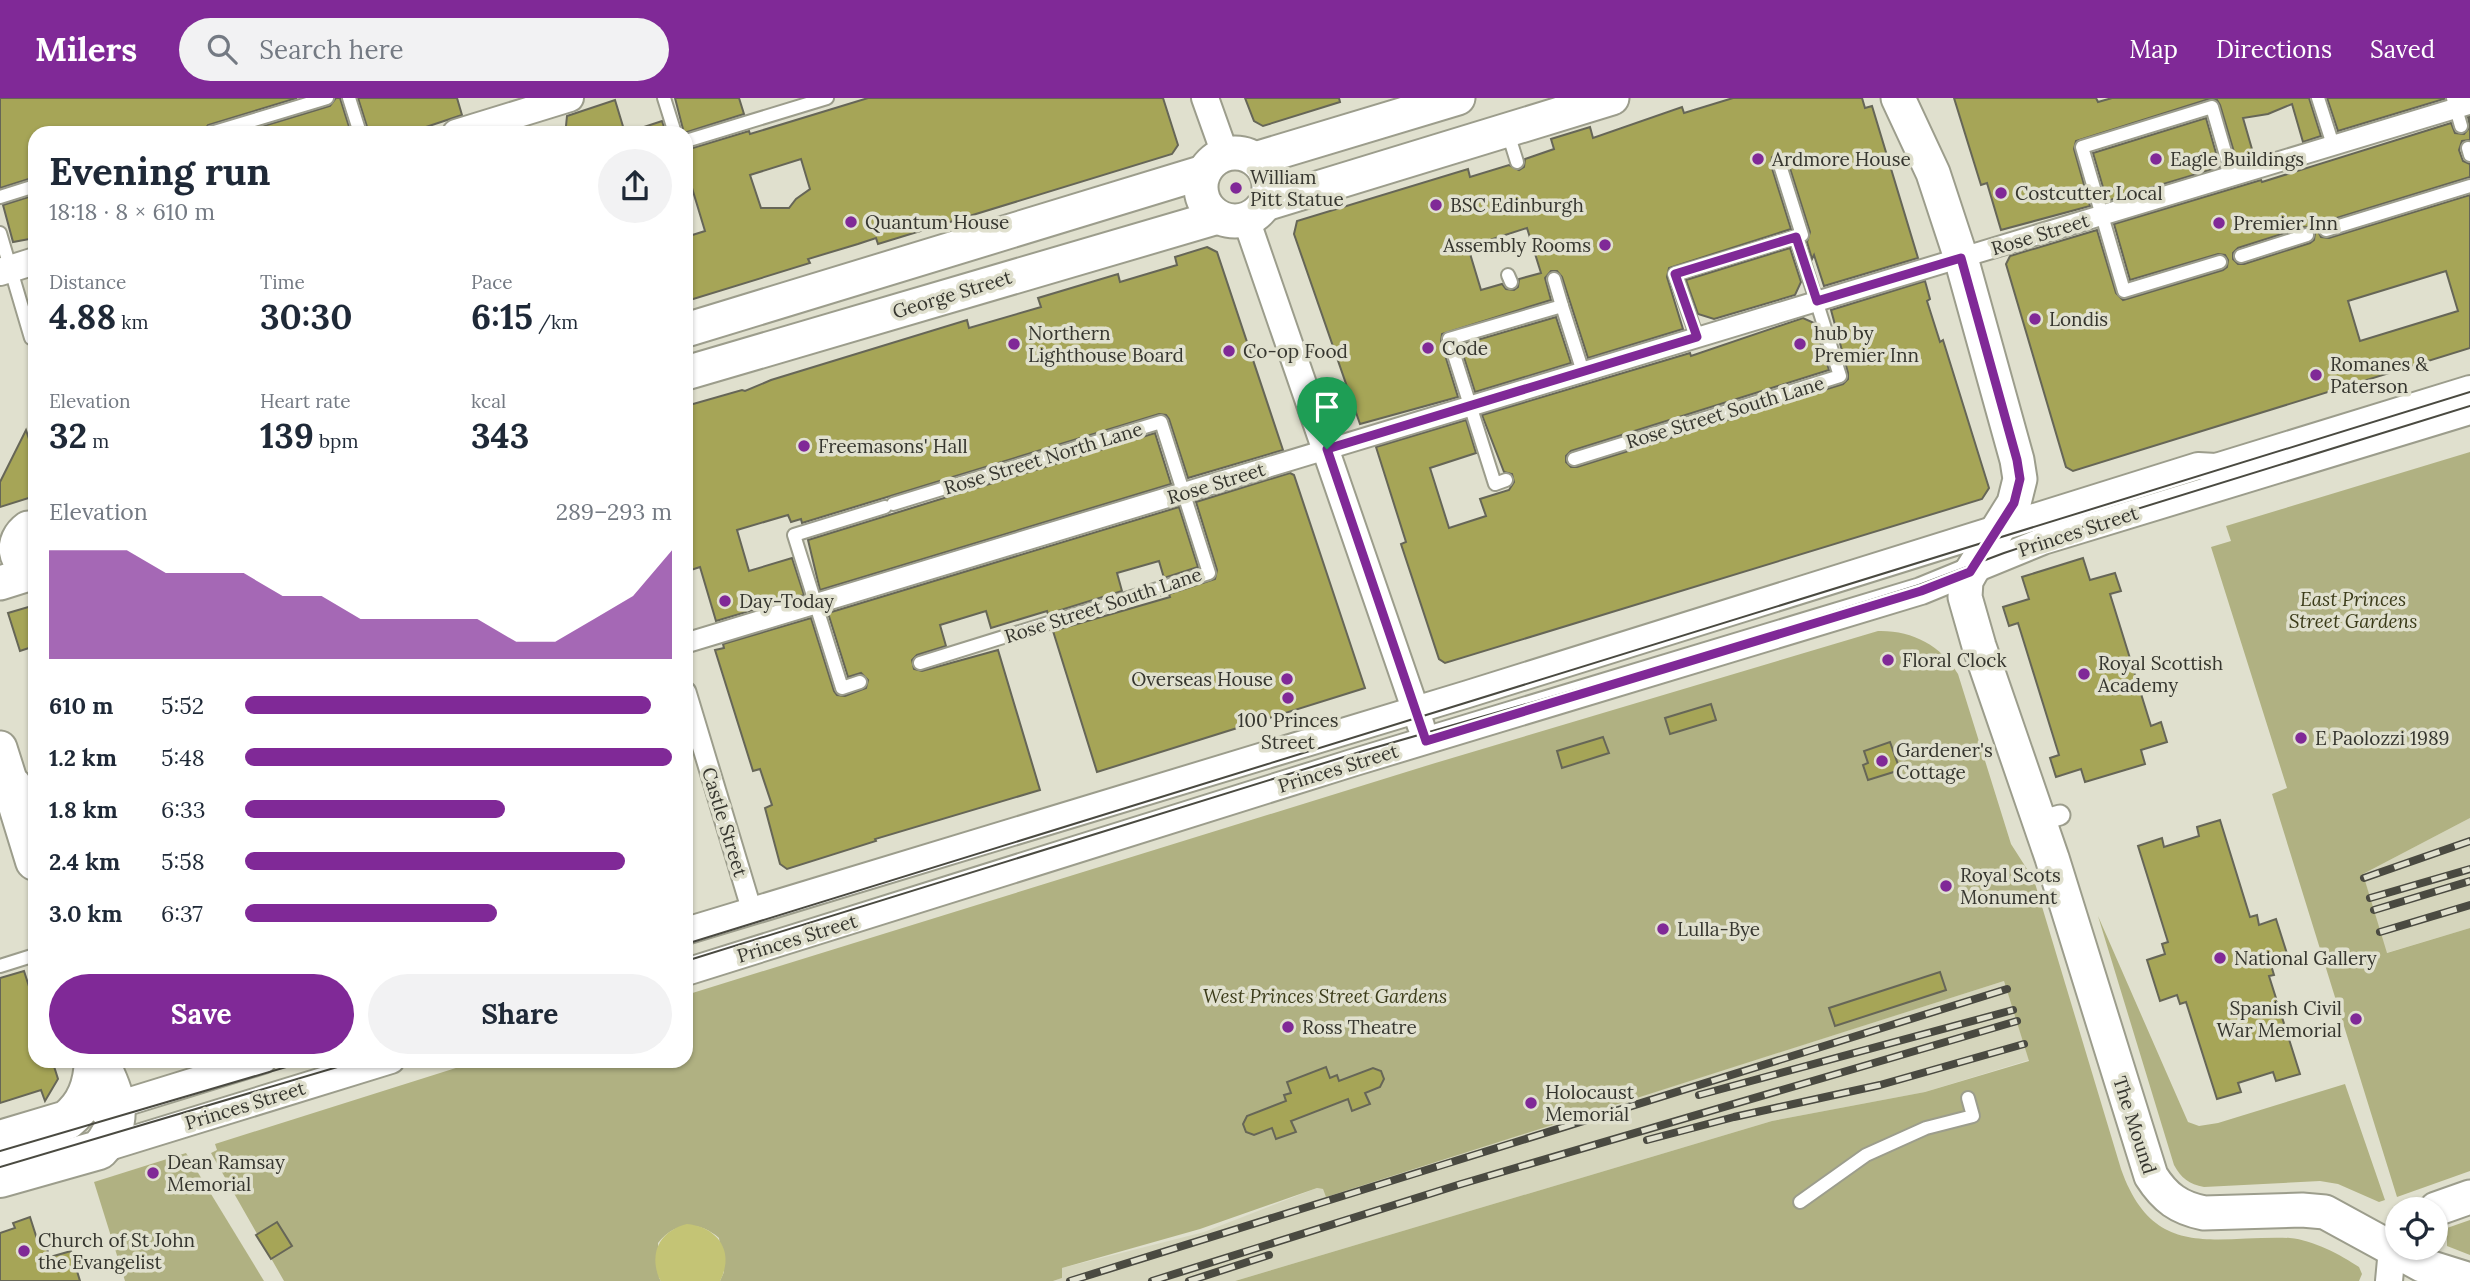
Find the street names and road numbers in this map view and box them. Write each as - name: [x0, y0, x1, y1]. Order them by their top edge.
- street label: Rose Street: [1988, 208, 2092, 260]
- street label: George Street: [889, 264, 1015, 324]
- street label: Rose Street South Lane: [1623, 370, 1827, 454]
- street label: Rose Street North Lane: [941, 416, 1145, 500]
- street label: Rose Street: [1164, 457, 1268, 509]
- street label: Princes Street: [2015, 500, 2142, 562]
- street label: Rose Street South Lane: [1001, 562, 1205, 648]
- street label: Princes Street: [1275, 738, 1402, 798]
- street label: Castle Street: [697, 764, 753, 880]
- street label: Princes Street: [734, 908, 861, 968]
- street label: The Mound: [2108, 1073, 2162, 1177]
- street label: Princes Street: [182, 1075, 309, 1135]

